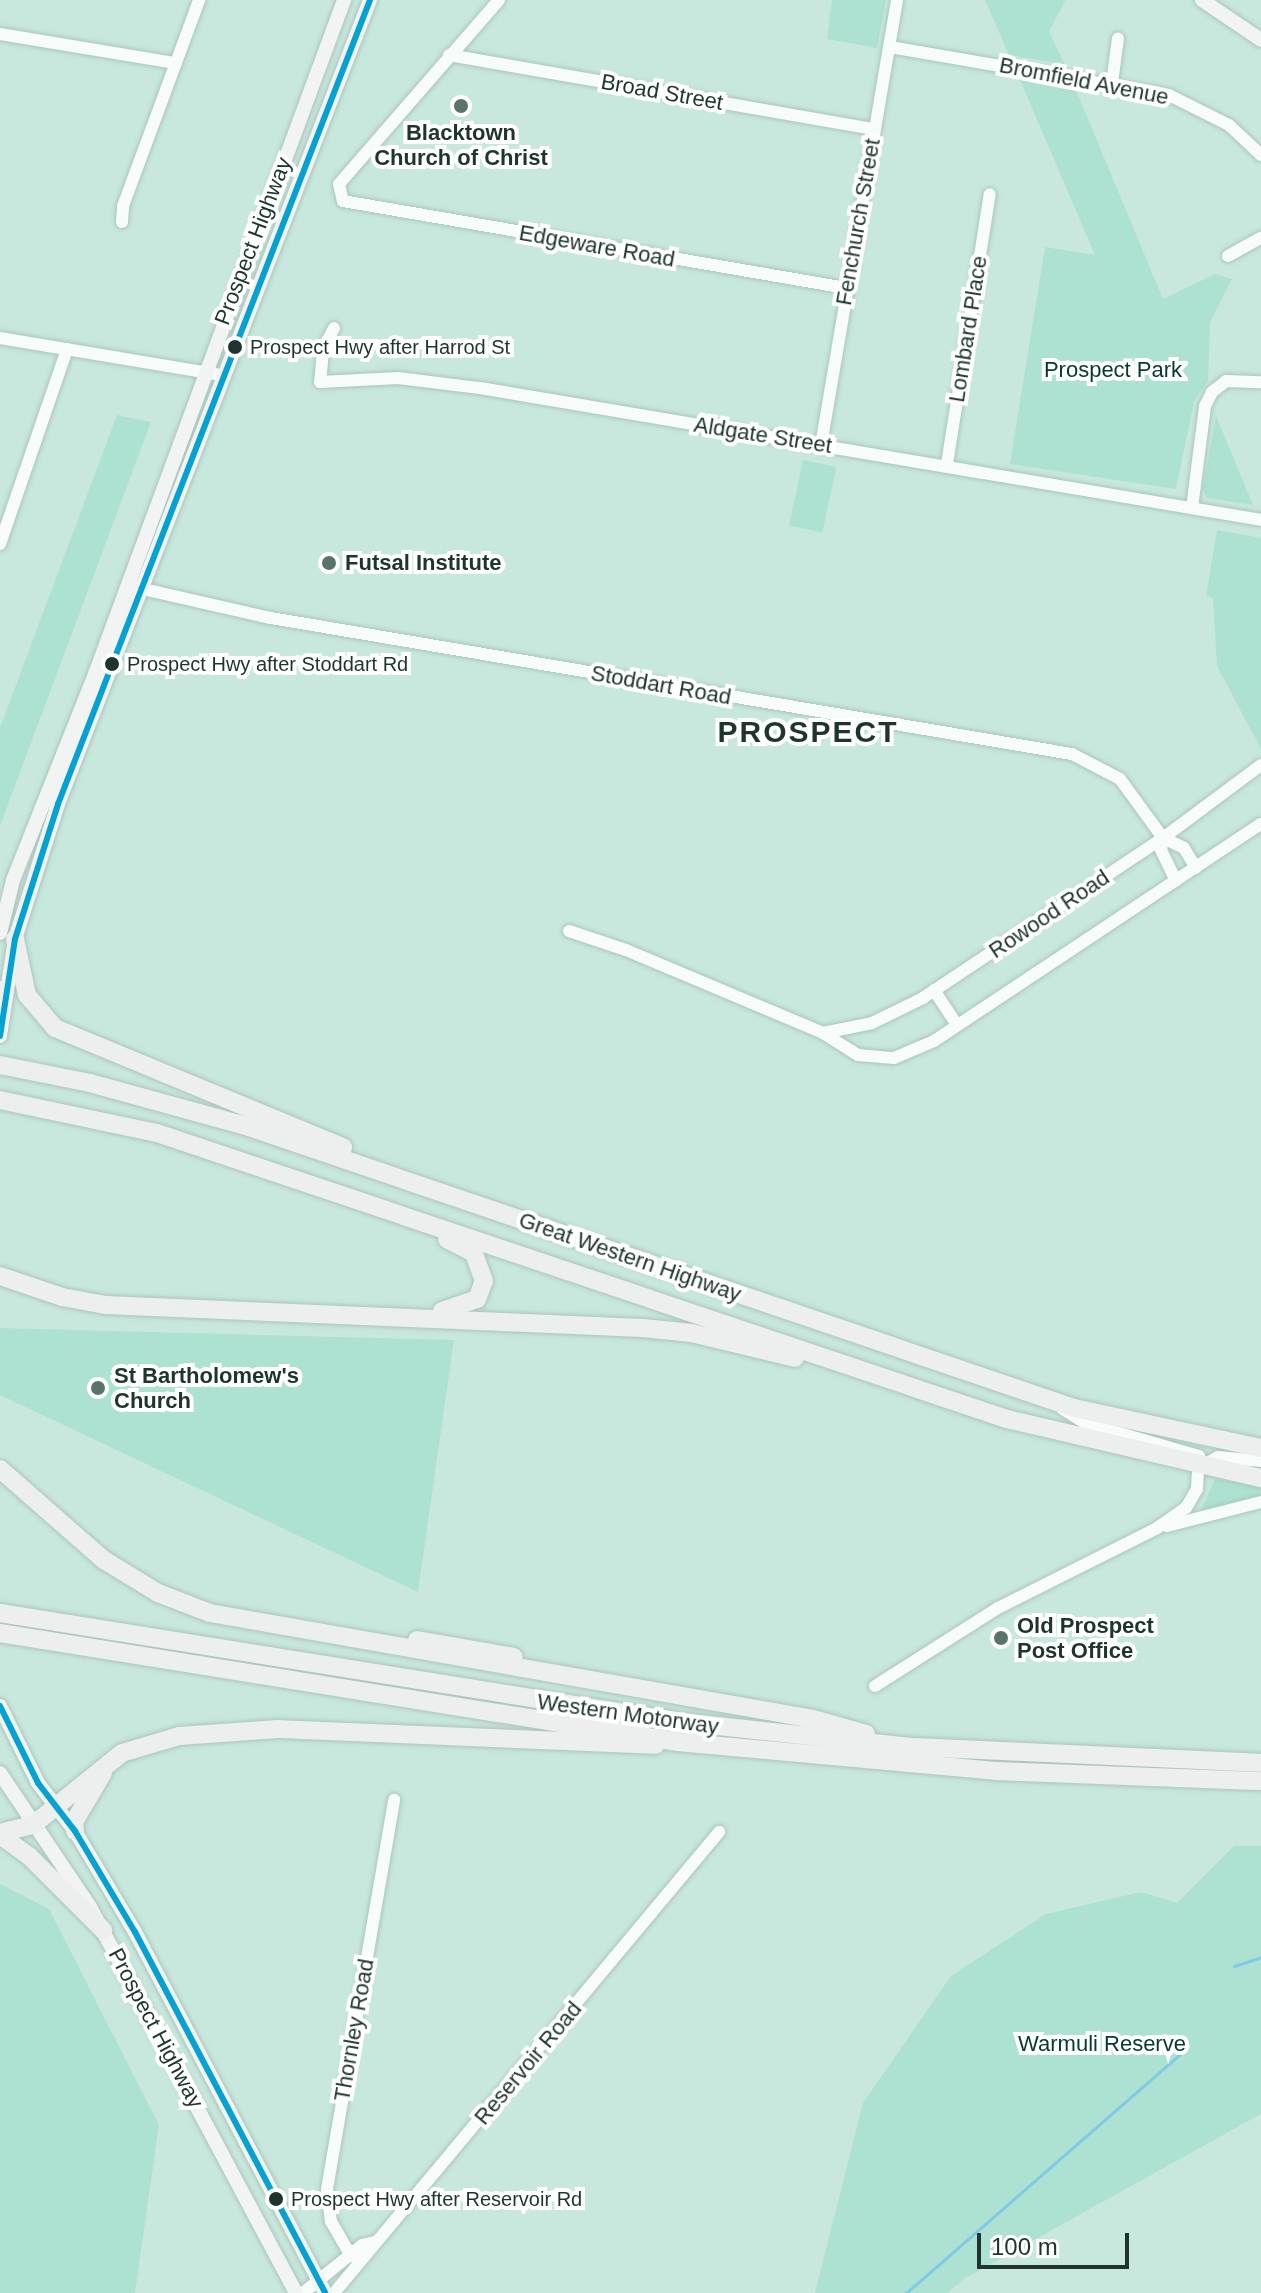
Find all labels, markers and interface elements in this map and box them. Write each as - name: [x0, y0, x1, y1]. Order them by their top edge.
- street label: Bromfield Avenue: [996, 52, 1172, 110]
- street label: Broad Street: [599, 68, 725, 116]
- marker: Blacktown Church of Christ: [452, 97, 470, 115]
- place label: Blacktown Church of Christ: [374, 119, 548, 170]
- street label: Fenchurch Street: [830, 137, 886, 307]
- street label: Prospect Highway: [209, 154, 297, 328]
- street label: Edgeware Road: [517, 219, 677, 273]
- street label: Lombard Place: [943, 254, 993, 404]
- place label: Prospect Hwy after Harrod St: [250, 335, 510, 359]
- marker: Prospect Hwy after Harrod St: [227, 339, 243, 355]
- park label: Prospect Park: [1044, 357, 1182, 383]
- street label: Aldgate Street: [692, 411, 834, 459]
- place label: Futsal Institute: [345, 550, 501, 576]
- marker: Futsal Institute: [320, 554, 338, 572]
- place label: Prospect Hwy after Stoddart Rd: [127, 652, 408, 676]
- marker: Prospect Hwy after Stoddart Rd: [104, 656, 120, 672]
- street label: Stoddart Road: [589, 660, 733, 710]
- district label: PROSPECT: [717, 714, 899, 750]
- street label: Rowood Road: [984, 864, 1114, 964]
- street label: Great Western Highway: [515, 1207, 745, 1307]
- place label: St Bartholomew's Church: [114, 1362, 299, 1414]
- marker: St Bartholomew's Church: [89, 1379, 107, 1397]
- place label: Old Prospect Post Office: [1017, 1612, 1154, 1664]
- marker: Old Prospect Post Office: [992, 1629, 1010, 1647]
- street label: Western Motorway: [536, 1688, 720, 1740]
- street label: Prospect Highway: [103, 1944, 209, 2112]
- street label: Thornley Road: [328, 1957, 380, 2103]
- street label: Reservoir Road: [469, 1996, 587, 2130]
- park label: Warmuli Reserve: [1018, 2031, 1186, 2057]
- place label: Prospect Hwy after Reservoir Rd: [291, 2187, 582, 2211]
- marker: Prospect Hwy after Reservoir Rd: [268, 2191, 284, 2207]
- scale bar: [981, 2217, 1133, 2267]
- text: 100 m: [991, 2233, 1058, 2260]

